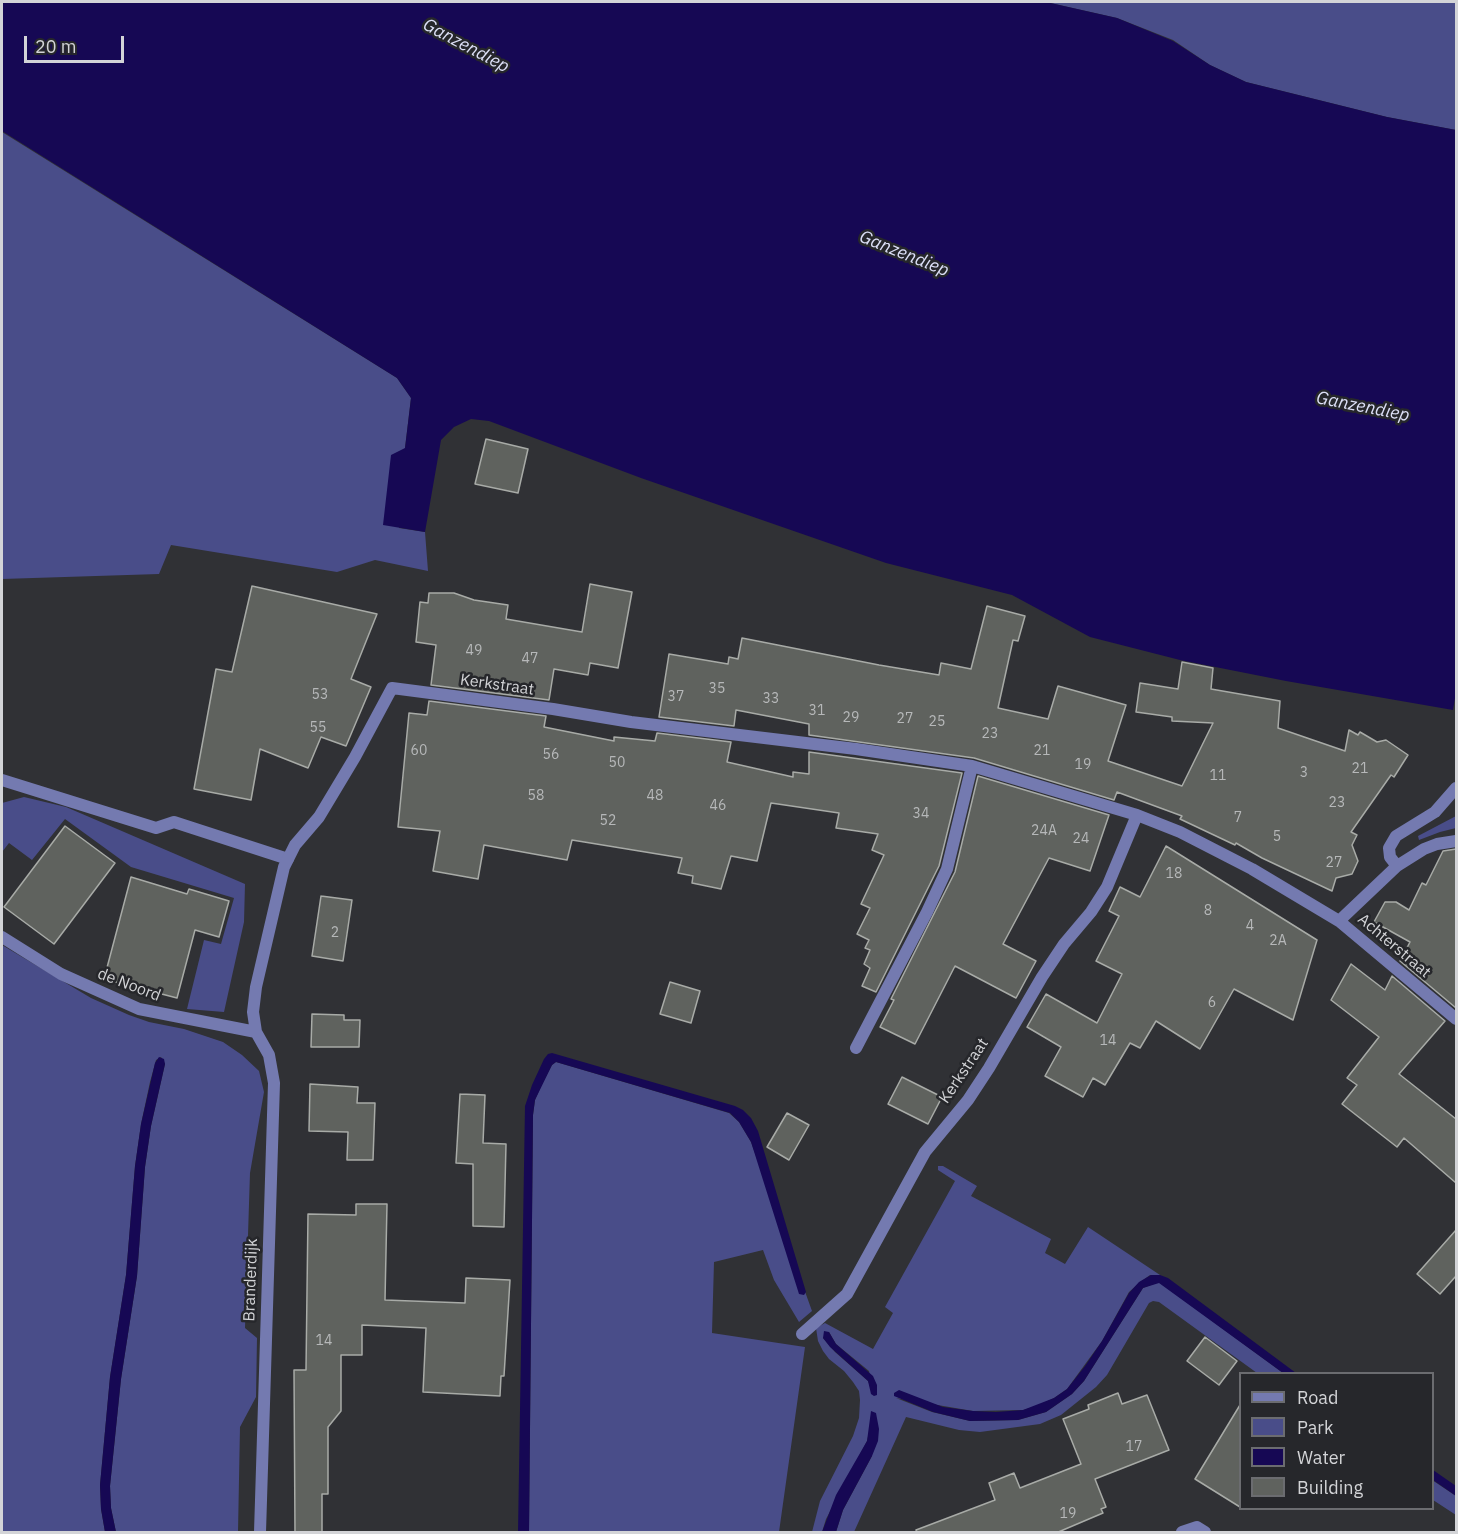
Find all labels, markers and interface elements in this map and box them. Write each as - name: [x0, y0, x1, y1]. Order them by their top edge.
- water label: Ganzendiep: [419, 14, 513, 78]
- scale bar: [27, 24, 128, 62]
- text: 20 m: [35, 35, 77, 58]
- water label: Ganzendiep: [856, 226, 952, 282]
- water label: Ganzendiep: [1314, 387, 1412, 427]
- house number: 49: [466, 643, 482, 659]
- house number: 47: [522, 651, 538, 667]
- street label: Kerkstraat: [459, 670, 535, 700]
- house number: 35: [709, 681, 725, 697]
- house number: 53: [312, 687, 328, 703]
- house number: 37: [668, 689, 684, 705]
- house number: 33: [763, 691, 779, 707]
- house number: 31: [809, 703, 825, 719]
- house number: 29: [843, 710, 859, 726]
- house number: 27: [897, 711, 913, 727]
- house number: 25: [929, 714, 945, 730]
- house number: 55: [310, 720, 326, 736]
- house number: 23: [982, 726, 998, 742]
- house number: 60: [411, 743, 427, 759]
- house number: 21: [1034, 743, 1050, 759]
- house number: 56: [543, 747, 559, 763]
- house number: 50: [609, 755, 625, 771]
- house number: 19: [1075, 757, 1091, 773]
- house number: 21: [1352, 761, 1368, 777]
- house number: 3: [1300, 765, 1308, 781]
- house number: 11: [1210, 768, 1226, 784]
- house number: 58: [528, 788, 544, 804]
- house number: 48: [647, 788, 663, 804]
- house number: 23: [1329, 795, 1345, 811]
- house number: 46: [710, 798, 726, 814]
- house number: 34: [913, 806, 929, 822]
- house number: 7: [1234, 810, 1242, 826]
- house number: 52: [600, 813, 616, 829]
- house number: 24A: [1031, 823, 1057, 839]
- house number: 5: [1273, 829, 1281, 845]
- house number: 24: [1073, 831, 1089, 847]
- house number: 27: [1326, 855, 1342, 871]
- house number: 18: [1166, 866, 1182, 882]
- house number: 8: [1204, 903, 1212, 919]
- street label: Achterstraat: [1354, 910, 1434, 982]
- house number: 4: [1246, 918, 1254, 934]
- house number: 2: [331, 925, 339, 941]
- house number: 2A: [1269, 933, 1287, 949]
- street label: de Noord: [95, 964, 163, 1006]
- house number: 6: [1208, 995, 1216, 1011]
- house number: 14: [1100, 1033, 1116, 1049]
- street label: Kerkstraat: [935, 1035, 993, 1107]
- street label: Branderdijk: [240, 1238, 262, 1322]
- house number: 14: [316, 1333, 332, 1349]
- legend: [1239, 1372, 1434, 1510]
- text: Road: [1297, 1386, 1338, 1409]
- text: Park: [1297, 1416, 1333, 1439]
- house number: 17: [1126, 1439, 1142, 1455]
- text: Water: [1297, 1446, 1345, 1469]
- text: Building: [1297, 1476, 1363, 1499]
- house number: 19: [1060, 1506, 1076, 1522]

